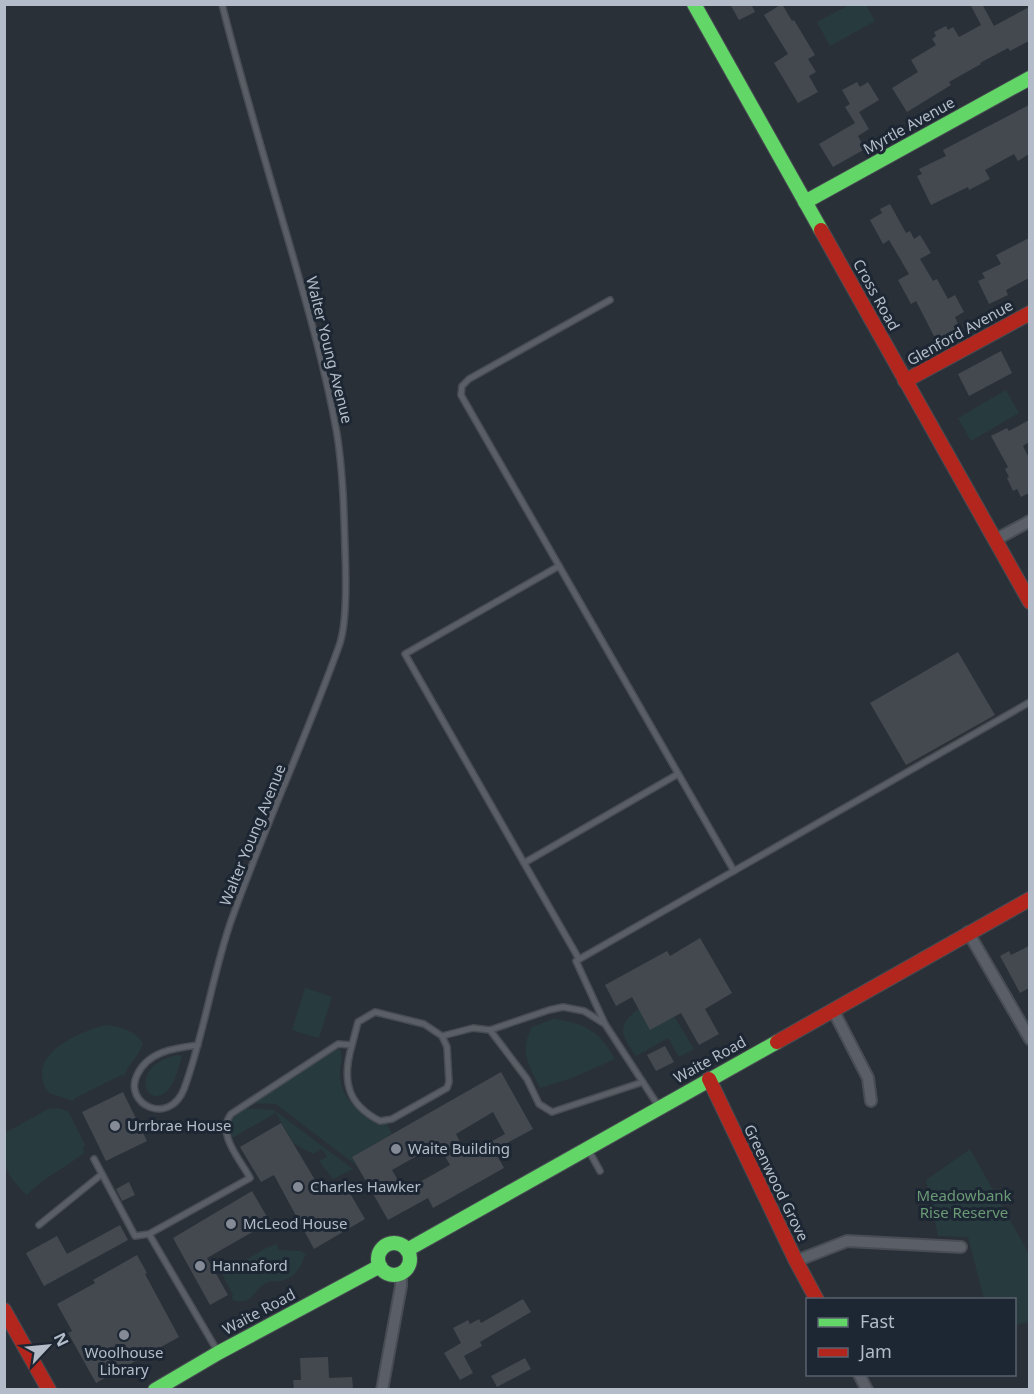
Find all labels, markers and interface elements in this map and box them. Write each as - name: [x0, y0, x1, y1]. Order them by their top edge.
- street label: Myrtle Avenue: [859, 92, 958, 159]
- street label: Cross Road: [849, 255, 905, 334]
- street label: Walter Young Avenue: [302, 274, 358, 425]
- street label: Glenford Avenue: [903, 295, 1016, 370]
- street label: Walter Young Avenue: [215, 761, 290, 908]
- street label: Waite Road: [670, 1031, 749, 1087]
- place label: Urrbrae House: [127, 1115, 231, 1135]
- marker: Urrbrae House: [108, 1119, 122, 1133]
- street label: Greenwood Grove: [740, 1121, 814, 1244]
- place label: Waite Building: [408, 1138, 510, 1158]
- marker: Waite Building: [389, 1142, 403, 1156]
- place label: Charles Hawker: [310, 1176, 421, 1196]
- marker: Charles Hawker: [291, 1180, 305, 1194]
- park label: Meadowbank Rise Reserve: [916, 1185, 1012, 1222]
- place label: McLeod House: [243, 1213, 347, 1233]
- marker: McLeod House: [224, 1217, 238, 1231]
- place label: Hannaford: [212, 1255, 288, 1275]
- marker: Hannaford: [193, 1259, 207, 1273]
- street label: Waite Road: [219, 1284, 298, 1339]
- legend: [806, 1298, 1016, 1376]
- text: Fast: [860, 1309, 895, 1333]
- north arrow: [18, 1316, 78, 1376]
- marker: Woolhouse Library: [117, 1328, 131, 1342]
- text: N: [49, 1329, 74, 1350]
- text: Jam: [858, 1339, 892, 1363]
- place label: Woolhouse Library: [85, 1342, 163, 1379]

